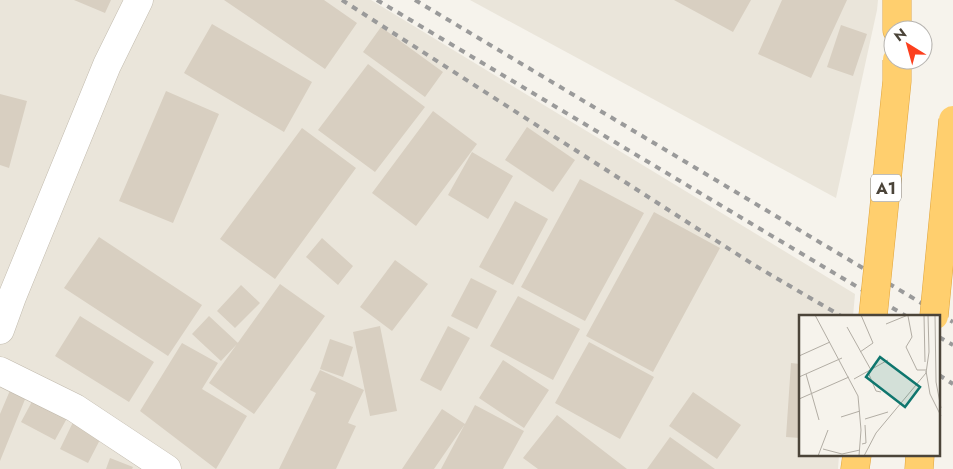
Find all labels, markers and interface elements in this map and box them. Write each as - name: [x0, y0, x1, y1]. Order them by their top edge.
- north arrow: [883, 20, 933, 70]
- text: N: [890, 23, 911, 46]
- road number: A1: [871, 174, 901, 202]
- inset map: [799, 315, 940, 456]

